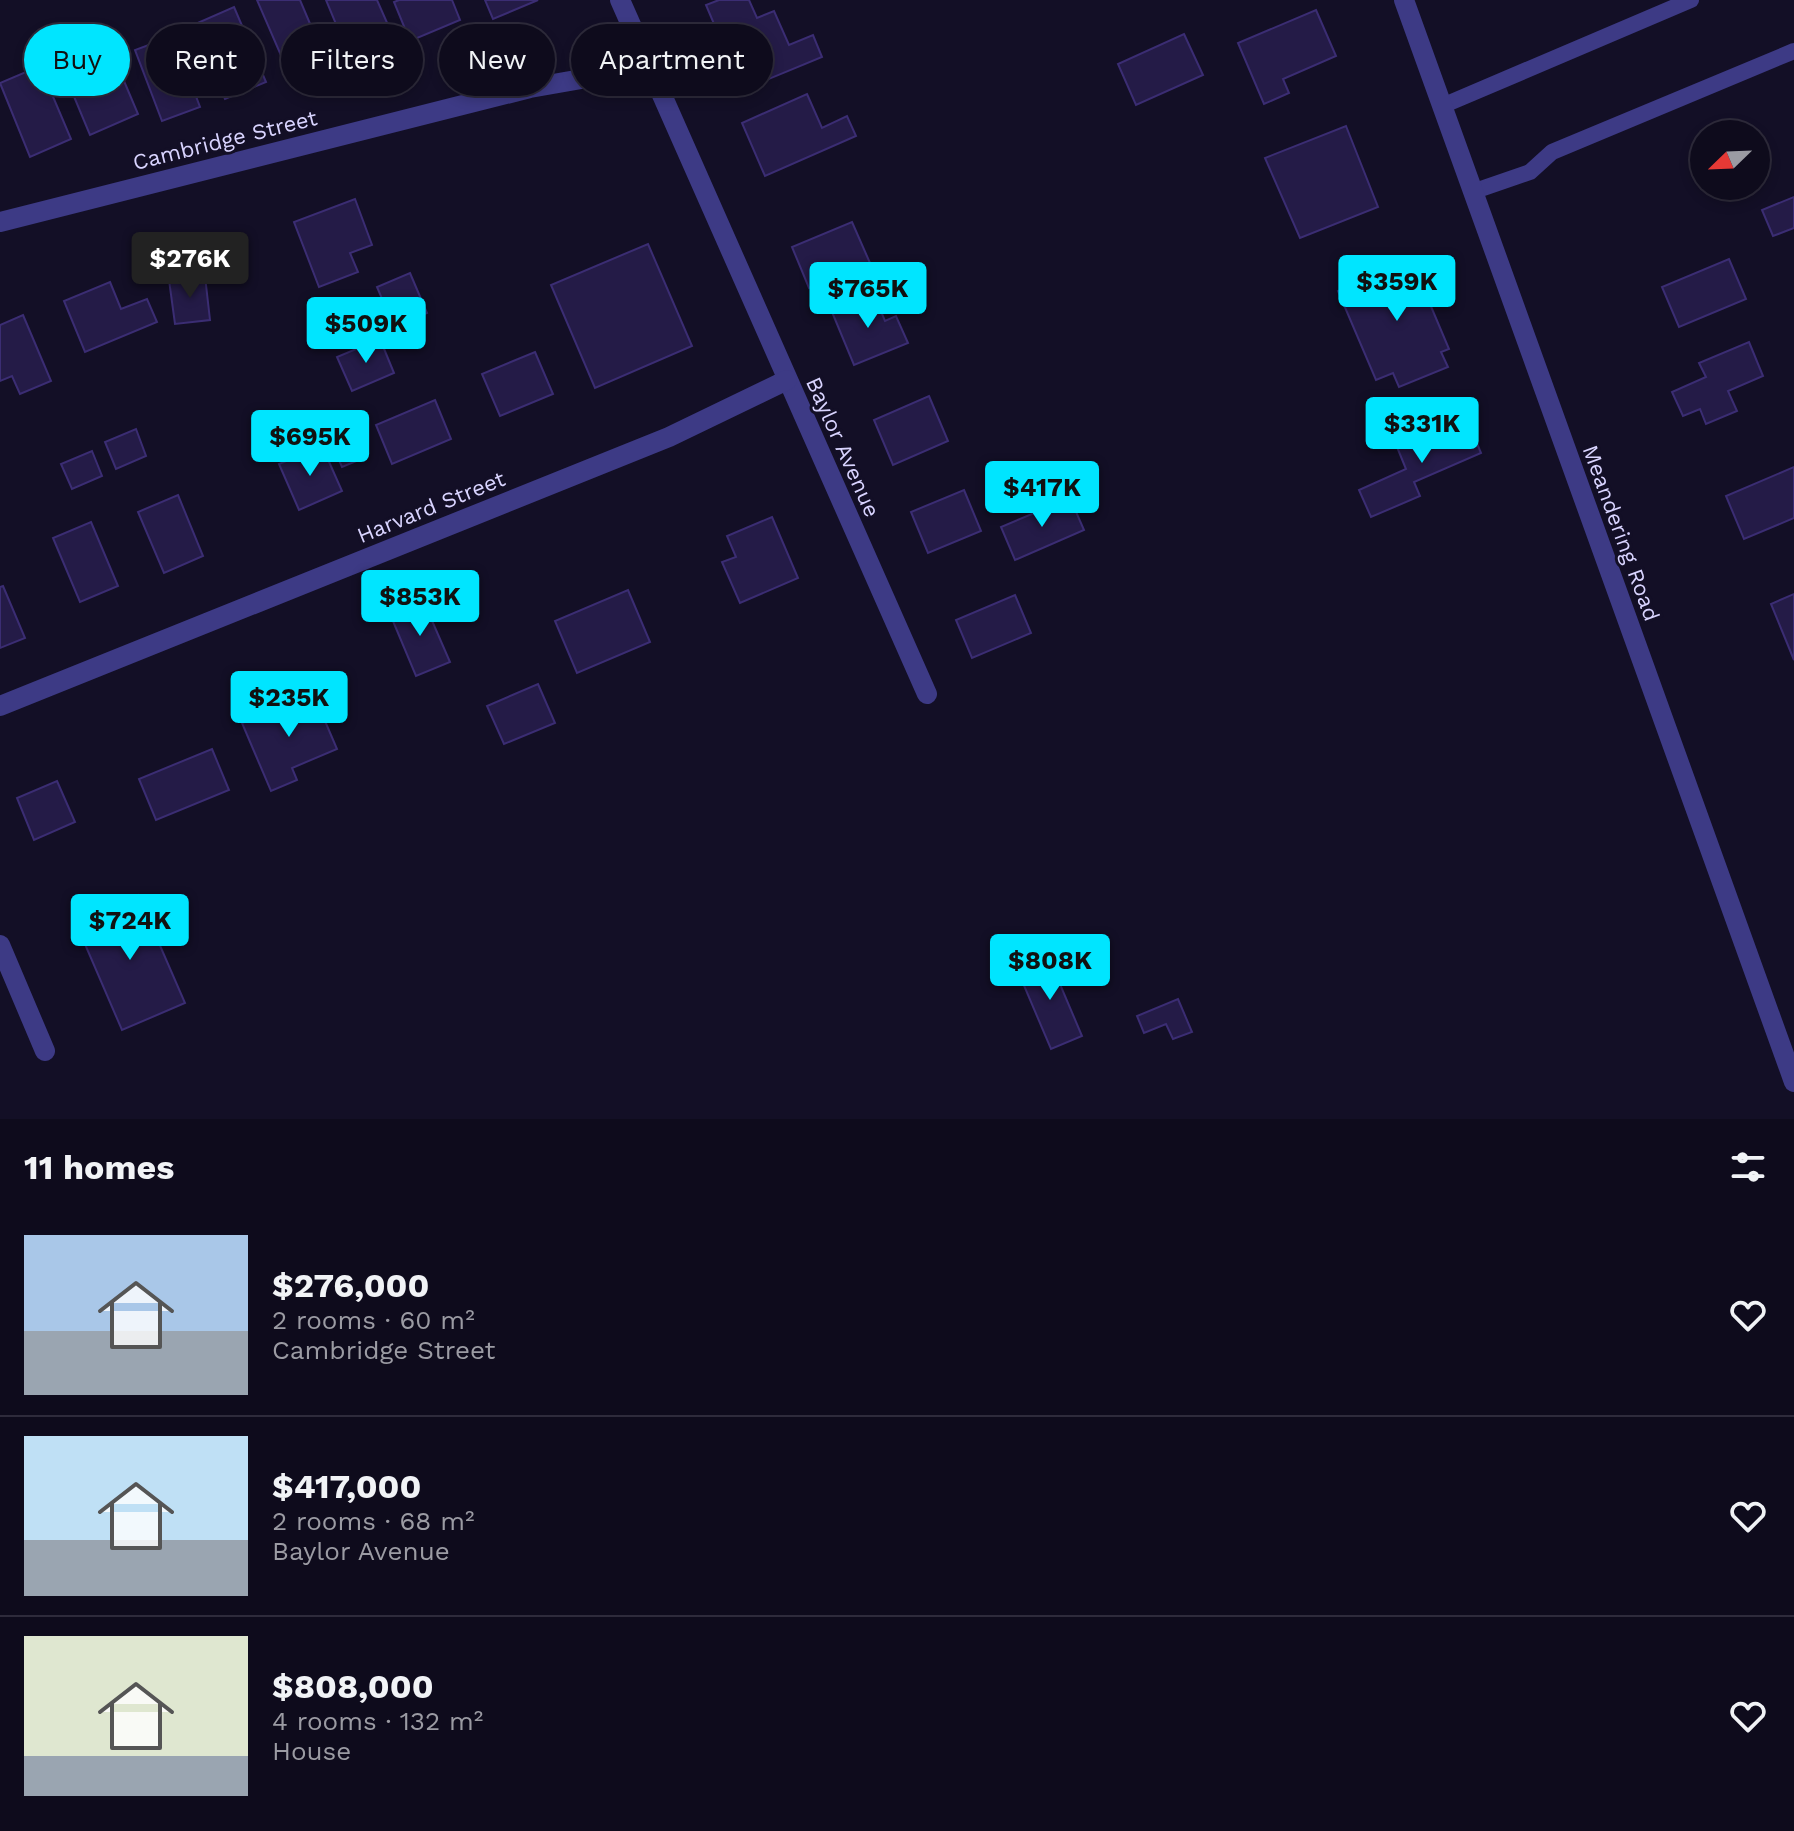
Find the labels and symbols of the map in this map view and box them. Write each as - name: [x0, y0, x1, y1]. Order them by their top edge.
- street label: Cambridge Street: [130, 105, 320, 175]
- north arrow: [1690, 120, 1770, 200]
- pin: $276K: [134, 232, 246, 300]
- pin: $359K: [1341, 255, 1453, 323]
- pin: $765K: [812, 262, 924, 330]
- pin: $509K: [310, 297, 422, 365]
- street label: Baylor Avenue: [801, 373, 885, 521]
- pin: $331K: [1366, 397, 1478, 465]
- pin: $695K: [254, 410, 366, 478]
- street label: Meandering Road: [1578, 442, 1664, 624]
- pin: $417K: [986, 461, 1098, 529]
- street label: Harvard Street: [353, 466, 509, 548]
- pin: $853K: [364, 570, 476, 638]
- pin: $235K: [233, 671, 345, 739]
- pin: $724K: [74, 894, 186, 962]
- pin: $808K: [994, 934, 1106, 1002]

